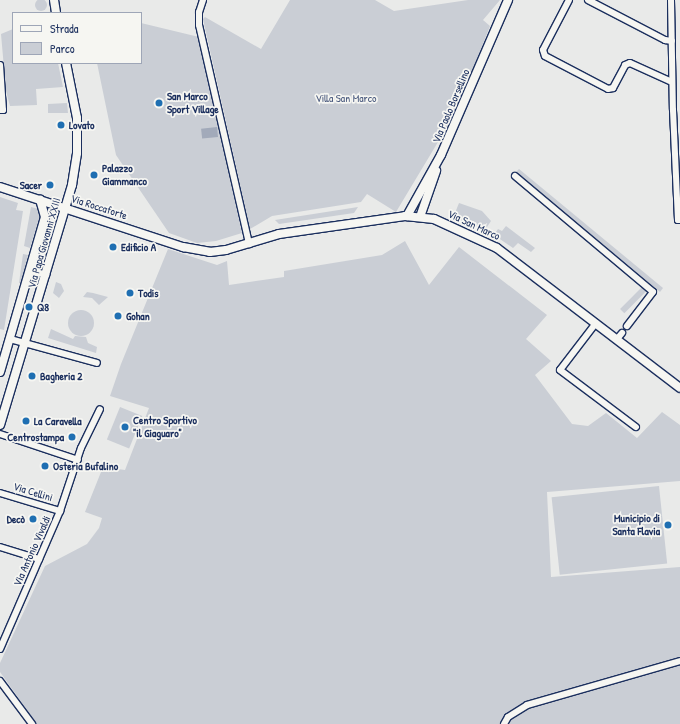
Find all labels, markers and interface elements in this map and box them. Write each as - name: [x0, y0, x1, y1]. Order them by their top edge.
- legend: [12, 12, 142, 64]
- text: Strada: [50, 20, 78, 37]
- text: Parco: [50, 40, 75, 57]
- street label: Via Paolo Borsellino: [430, 67, 472, 145]
- place label: San Marco Sport Village: [167, 90, 219, 116]
- park label: Villa San Marco: [316, 91, 376, 105]
- marker: San Marco Sport Village: [154, 98, 164, 108]
- place label: Lovato: [69, 118, 94, 132]
- marker: Lovato: [56, 120, 66, 130]
- place label: Palazzo Giammanco: [102, 162, 147, 188]
- marker: Palazzo Giammanco: [89, 170, 99, 180]
- place label: Sacer: [20, 178, 42, 192]
- marker: Sacer: [45, 180, 55, 190]
- street label: Via Roccaforte: [69, 192, 129, 222]
- street label: Via Papa Giovanni XXIII: [25, 196, 63, 290]
- street label: Via San Marco: [446, 207, 502, 243]
- place label: Edificio A: [121, 240, 156, 254]
- marker: Edificio A: [108, 242, 118, 252]
- place label: Todis: [138, 286, 159, 300]
- marker: Todis: [125, 288, 135, 298]
- place label: Q8: [37, 300, 49, 314]
- marker: Q8: [24, 302, 34, 312]
- place label: Gohan: [126, 309, 150, 323]
- marker: Gohan: [113, 311, 123, 321]
- place label: Bagheria 2: [40, 369, 82, 383]
- marker: Bagheria 2: [27, 371, 37, 381]
- place label: La Caravella: [34, 414, 82, 428]
- place label: Centro Sportivo "il Giaguaro": [133, 414, 197, 440]
- marker: La Caravella: [21, 416, 31, 426]
- marker: Centro Sportivo "il Giaguaro": [120, 422, 130, 432]
- place label: Centrostampa: [7, 430, 64, 444]
- marker: Centrostampa: [67, 432, 77, 442]
- place label: Osteria Bufalino: [53, 459, 118, 473]
- marker: Osteria Bufalino: [40, 461, 50, 471]
- street label: Via Cellini: [12, 480, 54, 504]
- place label: Decò: [7, 512, 25, 526]
- place label: Municipio di Santa Flavia: [613, 512, 660, 538]
- street label: Via Antonio Vivaldi: [11, 514, 53, 588]
- marker: Decò: [28, 514, 38, 524]
- marker: Municipio di Santa Flavia: [663, 520, 673, 530]

